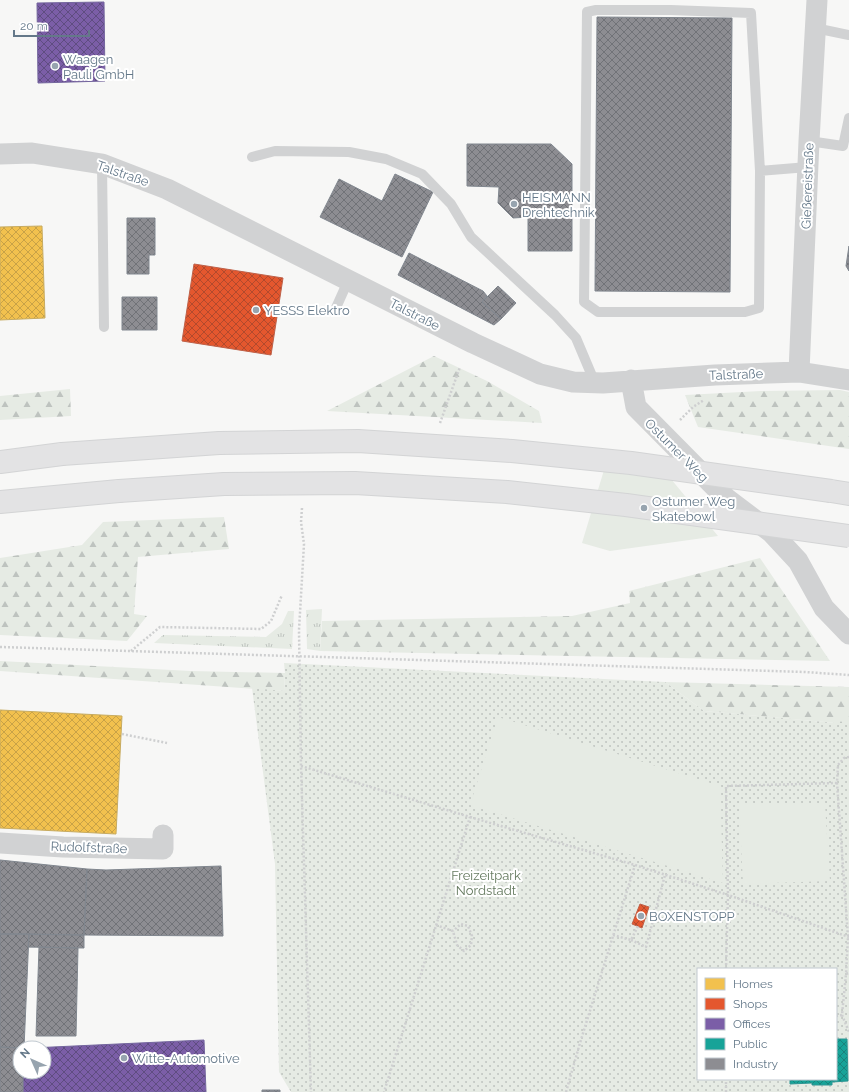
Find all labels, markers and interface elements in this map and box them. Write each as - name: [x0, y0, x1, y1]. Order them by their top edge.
- scale bar: [14, 12, 89, 38]
- text: 20 m: [20, 19, 48, 33]
- place label: Waagen Pauli GmbH: [63, 52, 134, 82]
- marker: Waagen Pauli GmbH: [50, 61, 60, 71]
- street label: Gießereistraße: [798, 142, 817, 229]
- street label: Talstraße: [95, 158, 151, 190]
- place label: HEISMANN Drehtechnik: [522, 190, 595, 220]
- marker: HEISMANN Drehtechnik: [509, 199, 519, 209]
- street label: Talstraße: [387, 295, 443, 334]
- place label: YESSS Elektro: [264, 303, 350, 318]
- marker: YESSS Elektro: [251, 305, 261, 315]
- street label: Talstraße: [709, 366, 764, 383]
- street label: Ostumer Weg: [642, 416, 711, 485]
- place label: Ostumer Weg Skatebowl: [652, 494, 735, 524]
- marker: Ostumer Weg Skatebowl: [639, 503, 649, 513]
- street label: Rudolfstraße: [50, 839, 128, 856]
- park label: Freizeitpark Nordstadt: [451, 868, 521, 898]
- place label: BOXENSTOPP: [649, 909, 735, 924]
- marker: BOXENSTOPP: [636, 911, 646, 921]
- legend: [697, 968, 837, 1080]
- text: Homes: [733, 977, 773, 991]
- text: Shops: [733, 997, 768, 1011]
- text: Offices: [733, 1017, 770, 1031]
- text: Public: [733, 1037, 768, 1051]
- north arrow: [12, 1040, 52, 1080]
- text: N: [18, 1046, 33, 1061]
- place label: Witte-Automotive: [132, 1051, 240, 1066]
- marker: Witte-Automotive: [119, 1053, 129, 1063]
- text: Industry: [733, 1057, 779, 1071]

